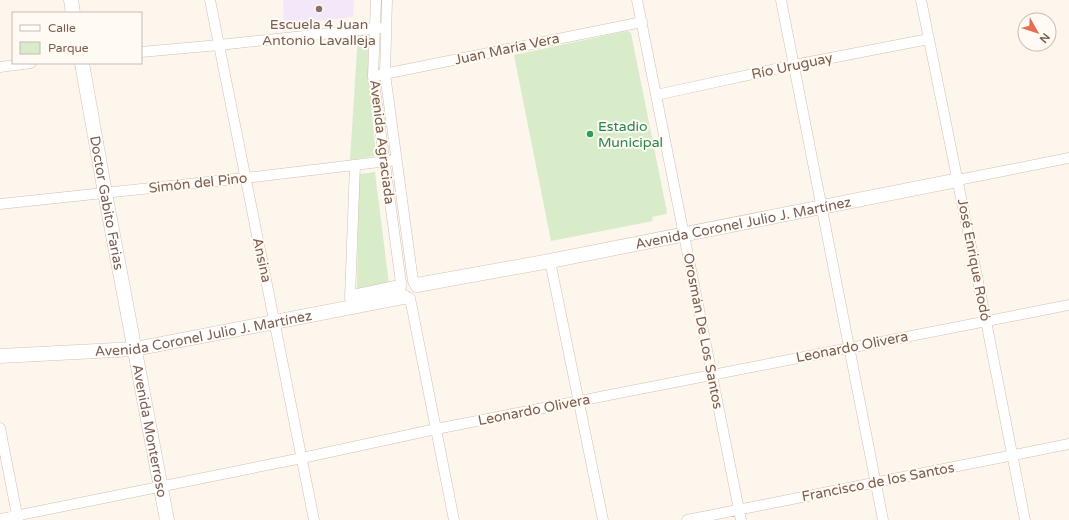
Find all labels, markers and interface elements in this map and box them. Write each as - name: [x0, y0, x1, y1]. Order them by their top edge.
- marker: Escuela 4 Juan Antonio Lavalleja: [314, 4, 324, 14]
- legend: [12, 12, 142, 64]
- north arrow: [1017, 12, 1057, 52]
- place label: Escuela 4 Juan Antonio Lavalleja: [262, 16, 376, 49]
- text: Calle: [48, 21, 76, 35]
- street label: Juan María Vera: [453, 30, 561, 68]
- text: N: [1037, 30, 1052, 46]
- text: Parque: [48, 41, 89, 55]
- street label: Río Uruguay: [750, 49, 835, 83]
- street label: Avenida Agraciada: [366, 79, 398, 205]
- place label: Estadio Municipal: [598, 118, 663, 151]
- marker: Estadio Municipal: [585, 129, 595, 139]
- street label: Doctor Gabito Farias: [87, 134, 128, 271]
- street label: Simón del Pino: [148, 169, 248, 197]
- street label: Avenida Coronel Julio J. Martínez: [634, 193, 853, 252]
- street label: José Enrique Rodó: [954, 197, 994, 323]
- street label: Ansina: [249, 236, 275, 284]
- street label: Orosmán De Los Santos: [680, 252, 727, 411]
- street label: Avenida Coronel Julio J. Martínez: [94, 307, 313, 360]
- street label: Leonardo Olivera: [795, 328, 909, 366]
- street label: Avenida Monterroso: [129, 363, 171, 499]
- street label: Leonardo Olivera: [477, 391, 591, 429]
- street label: Francisco de los Santos: [800, 459, 956, 505]

